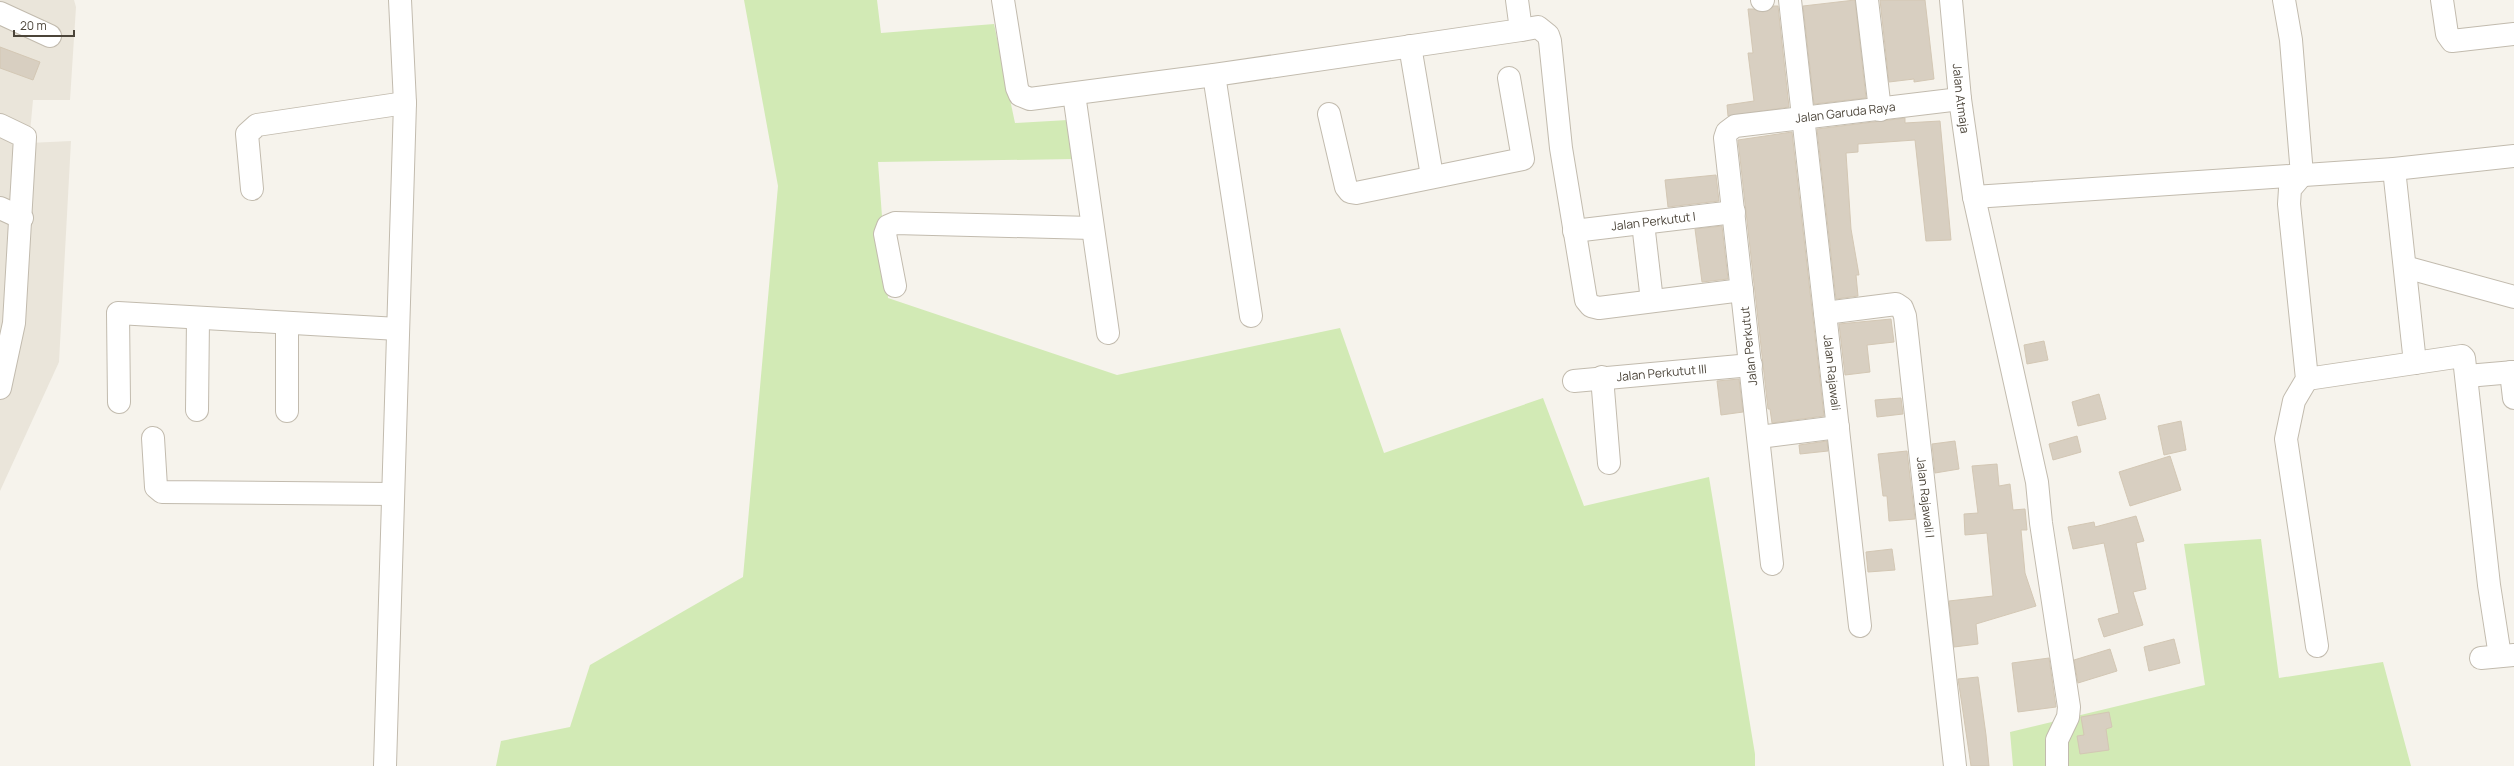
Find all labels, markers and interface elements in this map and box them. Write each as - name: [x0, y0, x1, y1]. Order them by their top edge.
- scale bar: [14, 12, 74, 38]
- text: 20 m: [20, 17, 47, 34]
- street label: Jalan Atmaja: [1949, 63, 1974, 134]
- street label: Jalan Garuda Raya: [1794, 98, 1896, 127]
- street label: Jalan Perkutut I: [1610, 208, 1697, 235]
- street label: Jalan Perkutut: [1736, 305, 1761, 387]
- street label: Jalan Rajawali: [1819, 334, 1845, 411]
- street label: Jalan Perkutut III: [1616, 360, 1707, 385]
- street label: Jalan Rajawali I: [1913, 456, 1939, 539]

